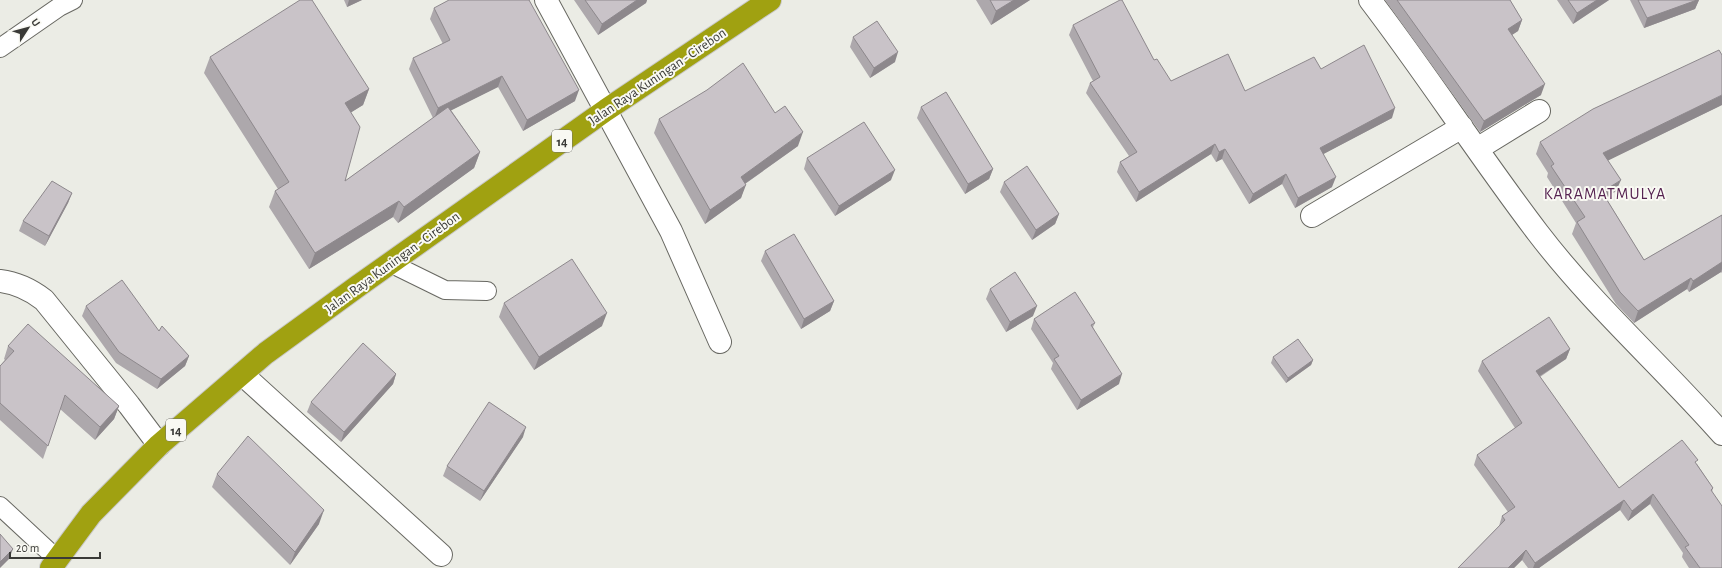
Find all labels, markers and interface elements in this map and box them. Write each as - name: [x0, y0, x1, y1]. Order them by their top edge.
- north arrow: [8, 8, 48, 48]
- text: U: [29, 16, 42, 28]
- street label: Jalan Raya Kuningan - Cirebon: [586, 26, 729, 128]
- road number: 14: [552, 130, 572, 152]
- district label: KARAMATMULYA: [1544, 186, 1666, 202]
- street label: Jalan Raya Kuningan - Cirebon: [323, 209, 462, 316]
- road number: 14: [166, 419, 186, 441]
- scale bar: [10, 534, 100, 560]
- text: 20 m: [16, 542, 39, 554]

